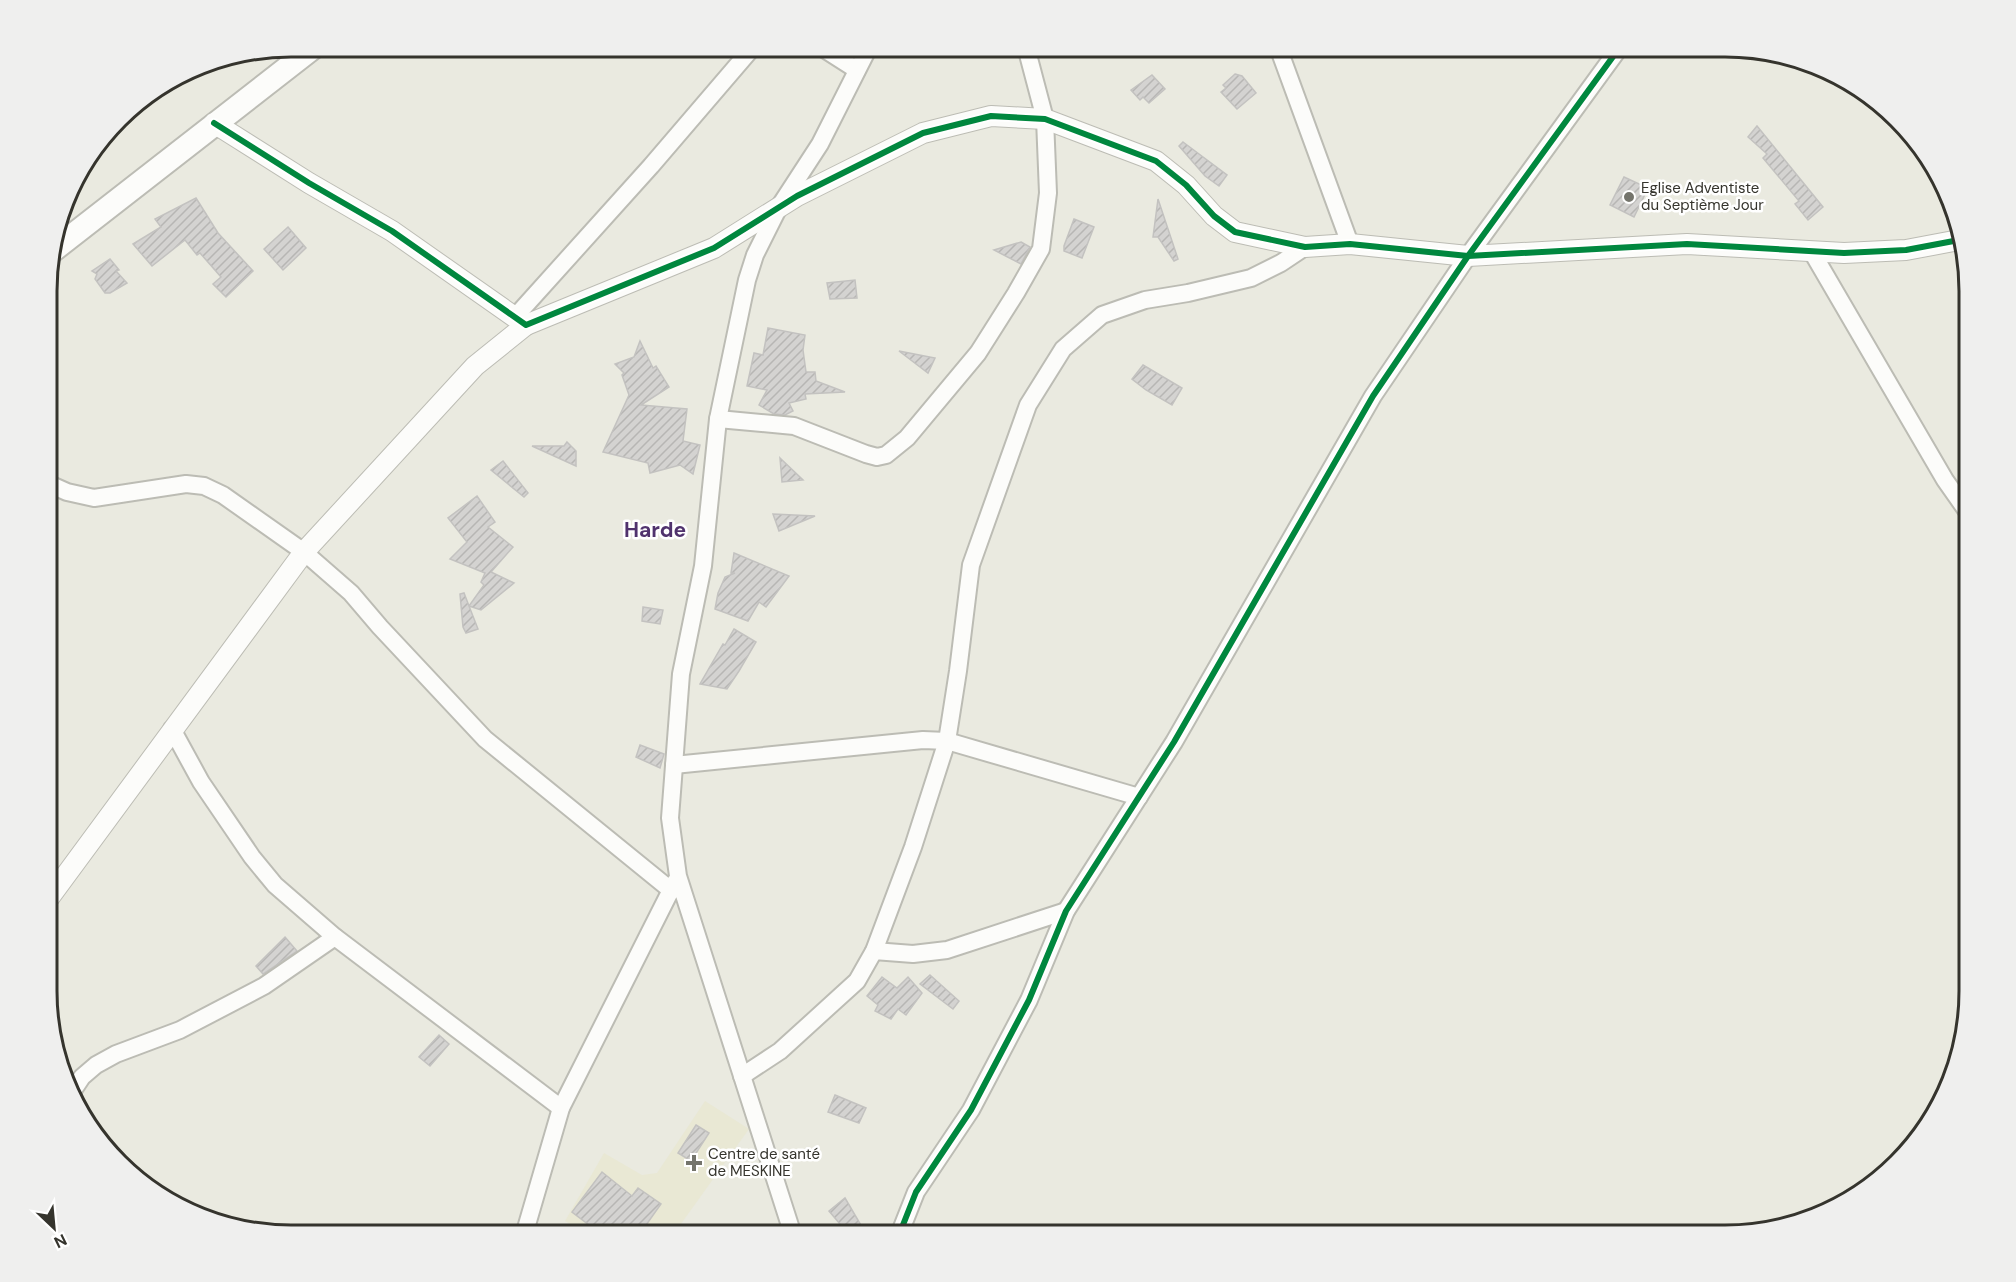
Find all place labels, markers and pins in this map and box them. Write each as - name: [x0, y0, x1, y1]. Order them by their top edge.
- place label: Eglise Adventiste du Septième Jour: [1641, 178, 1764, 215]
- marker: Eglise Adventiste du Septième Jour: [1622, 190, 1636, 204]
- place label: Centre de santé de MESKINE: [708, 1144, 820, 1181]
- marker: Centre de santé de MESKINE: [685, 1154, 703, 1172]

